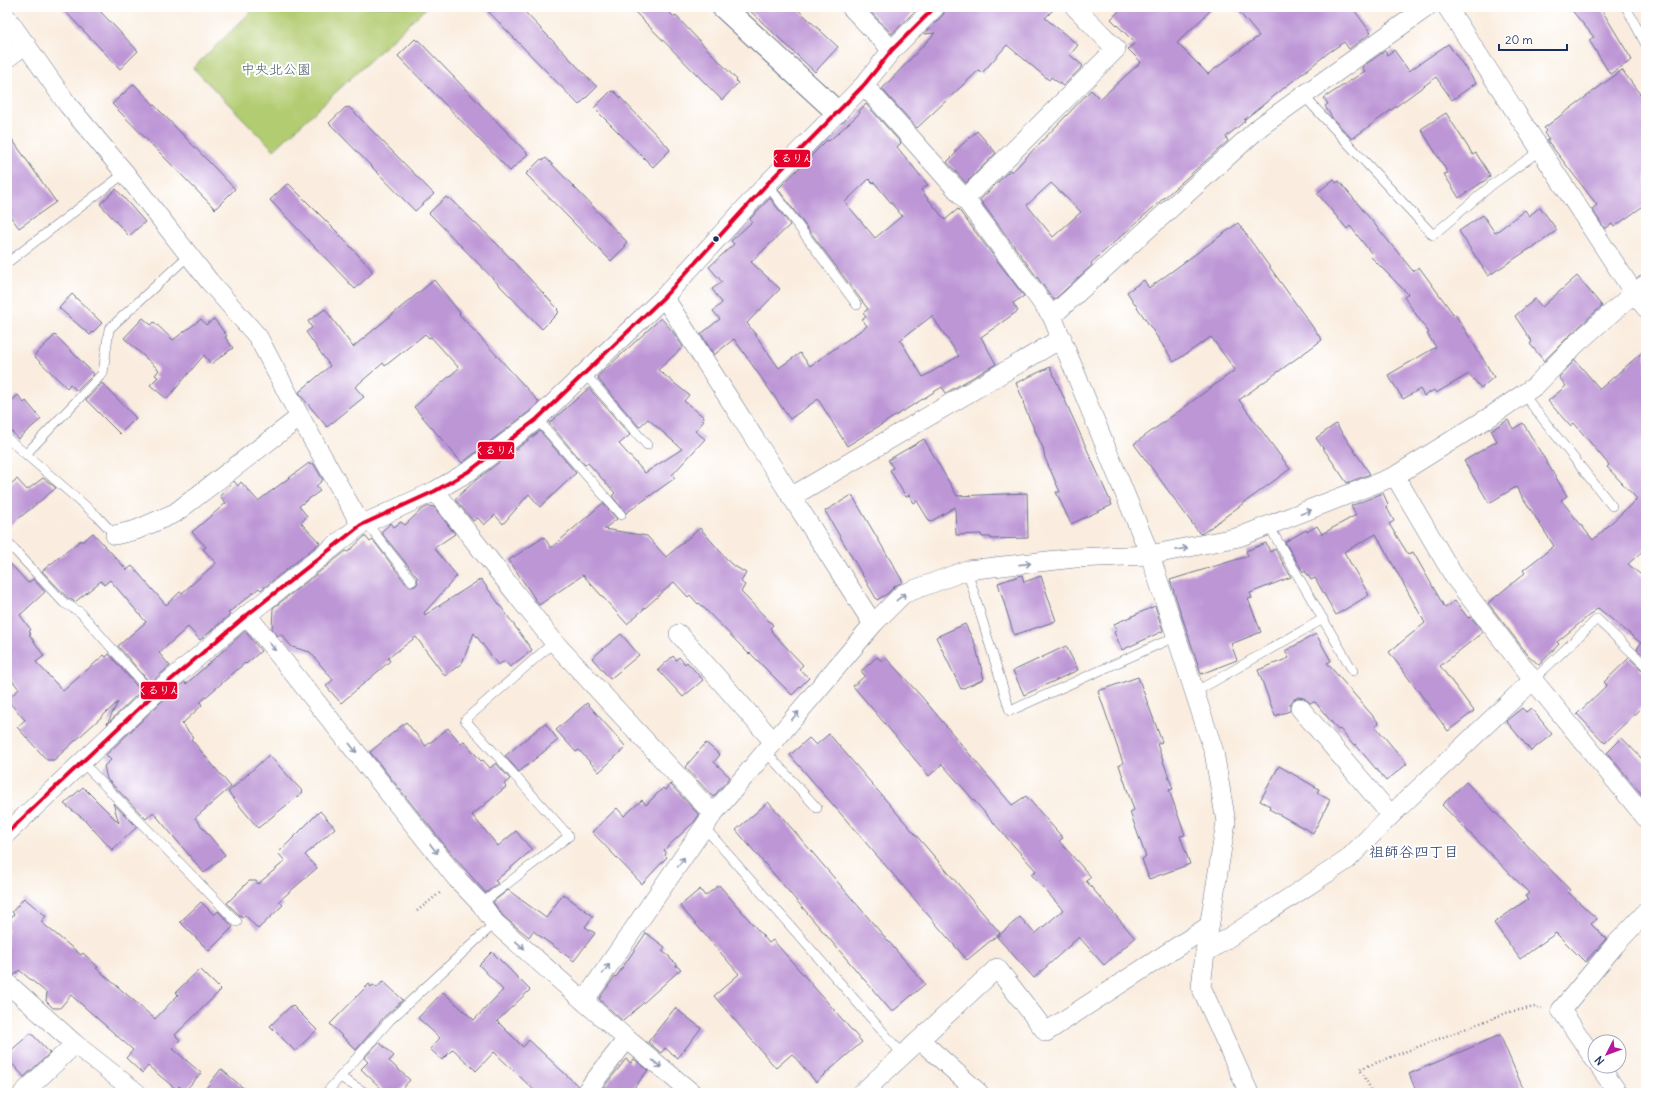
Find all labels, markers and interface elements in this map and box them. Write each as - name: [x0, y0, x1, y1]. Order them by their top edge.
- scale bar: [1499, 26, 1567, 52]
- text: 20 m: [1505, 32, 1533, 47]
- park label: 中央北公園: [241, 60, 311, 78]
- line badge: くるりん: [773, 149, 811, 168]
- text: くるりん: [770, 151, 814, 165]
- unlabelled marker: [711, 234, 721, 244]
- line badge: くるりん: [477, 441, 515, 460]
- text: くるりん: [474, 443, 518, 457]
- one-way arrow: [1299, 507, 1311, 515]
- one-way arrow: [1175, 545, 1188, 553]
- one-way arrow: [1018, 560, 1031, 567]
- one-way arrow: [895, 593, 906, 602]
- one-way arrow: [267, 640, 276, 651]
- line badge: くるりん: [140, 681, 178, 700]
- text: くるりん: [137, 683, 181, 697]
- one-way arrow: [790, 710, 799, 721]
- one-way arrow: [348, 742, 357, 753]
- district label: 祖師谷四丁目: [1369, 842, 1459, 861]
- one-way arrow: [429, 844, 438, 855]
- one-way arrow: [677, 857, 685, 868]
- one-way arrow: [515, 941, 526, 950]
- one-way arrow: [602, 963, 610, 974]
- north arrow: [1587, 1034, 1627, 1074]
- text: N: [1592, 1053, 1607, 1068]
- one-way arrow: [651, 1060, 662, 1068]

